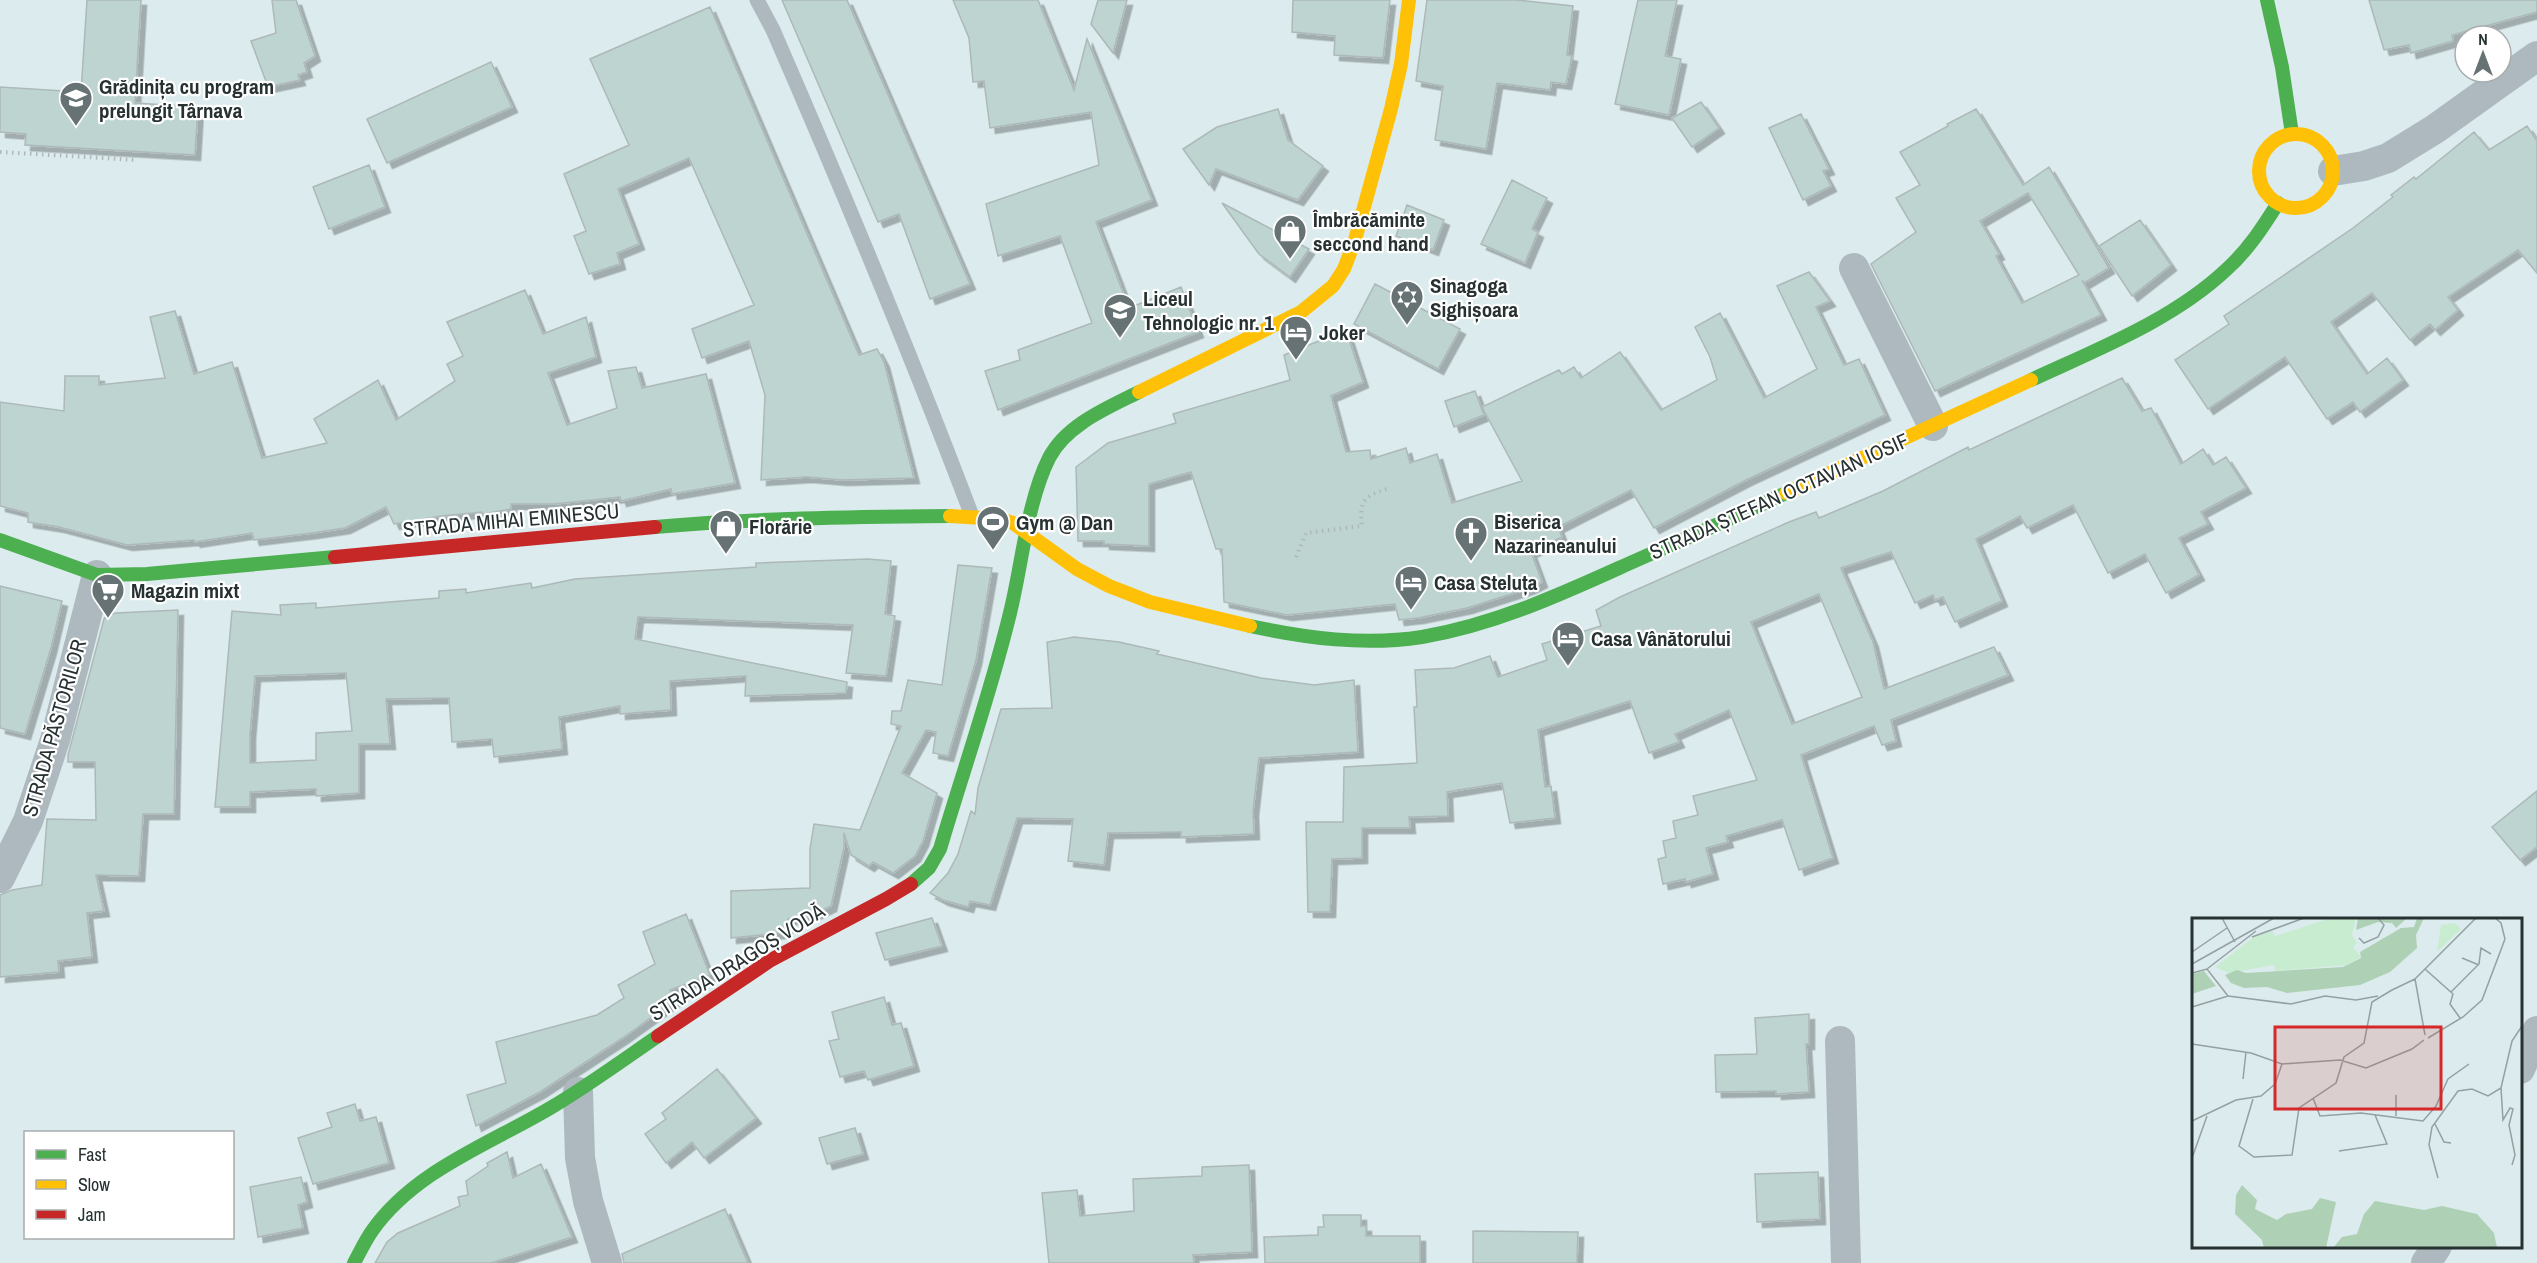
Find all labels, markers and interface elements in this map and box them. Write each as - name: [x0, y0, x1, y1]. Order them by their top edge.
- north arrow: [2453, 24, 2513, 84]
- text: N: [2478, 28, 2488, 50]
- place label: Grădinița cu program prelungit Târnava: [99, 72, 274, 125]
- school or university icon: Grădinița cu program prelungit Târnava: [58, 80, 94, 127]
- place label: Îmbrăcăminte seccond hand: [1312, 205, 1429, 258]
- shop icon: Îmbrăcăminte seccond hand: [1272, 213, 1308, 260]
- place label: Sinagoga Sighișoara: [1430, 271, 1518, 324]
- synagogue icon: Sinagoga Sighișoara: [1389, 279, 1425, 326]
- place label: Liceul Tehnologic nr. 1: [1143, 284, 1274, 337]
- school or university icon: Liceul Tehnologic nr. 1: [1102, 292, 1138, 339]
- hotel icon: Joker: [1278, 314, 1314, 361]
- place label: Joker: [1319, 318, 1365, 347]
- street label: STRADA ȘTEFAN OCTAVIAN IOSIF: [1645, 426, 1913, 566]
- street label: STRADA MIHAI EMINESCU: [402, 496, 620, 544]
- sports icon: Gym @ Dan: [975, 504, 1011, 551]
- place label: Biserica Nazarineanului: [1494, 507, 1617, 560]
- shop icon: Florărie: [708, 508, 744, 555]
- place label: Gym @ Dan: [1016, 508, 1113, 537]
- place label: Florărie: [749, 512, 812, 541]
- church icon: Biserica Nazarineanului: [1453, 515, 1489, 562]
- hotel icon: Casa Steluța: [1393, 564, 1429, 611]
- place label: Casa Steluța: [1434, 568, 1538, 597]
- supermarket icon: Magazin mixt: [90, 572, 126, 619]
- place label: Magazin mixt: [131, 576, 239, 605]
- hotel icon: Casa Vânătorului: [1550, 620, 1586, 667]
- place label: Casa Vânătorului: [1591, 624, 1731, 653]
- street label: STRADA PĂSTORILOR: [15, 636, 93, 820]
- street label: STRADA DRAGOȘ VODĂ: [644, 896, 831, 1028]
- inset map: [2192, 918, 2522, 1248]
- legend: [24, 1131, 234, 1239]
- text: Fast: [78, 1142, 106, 1167]
- text: Slow: [78, 1172, 110, 1197]
- text: Jam: [78, 1202, 106, 1227]

